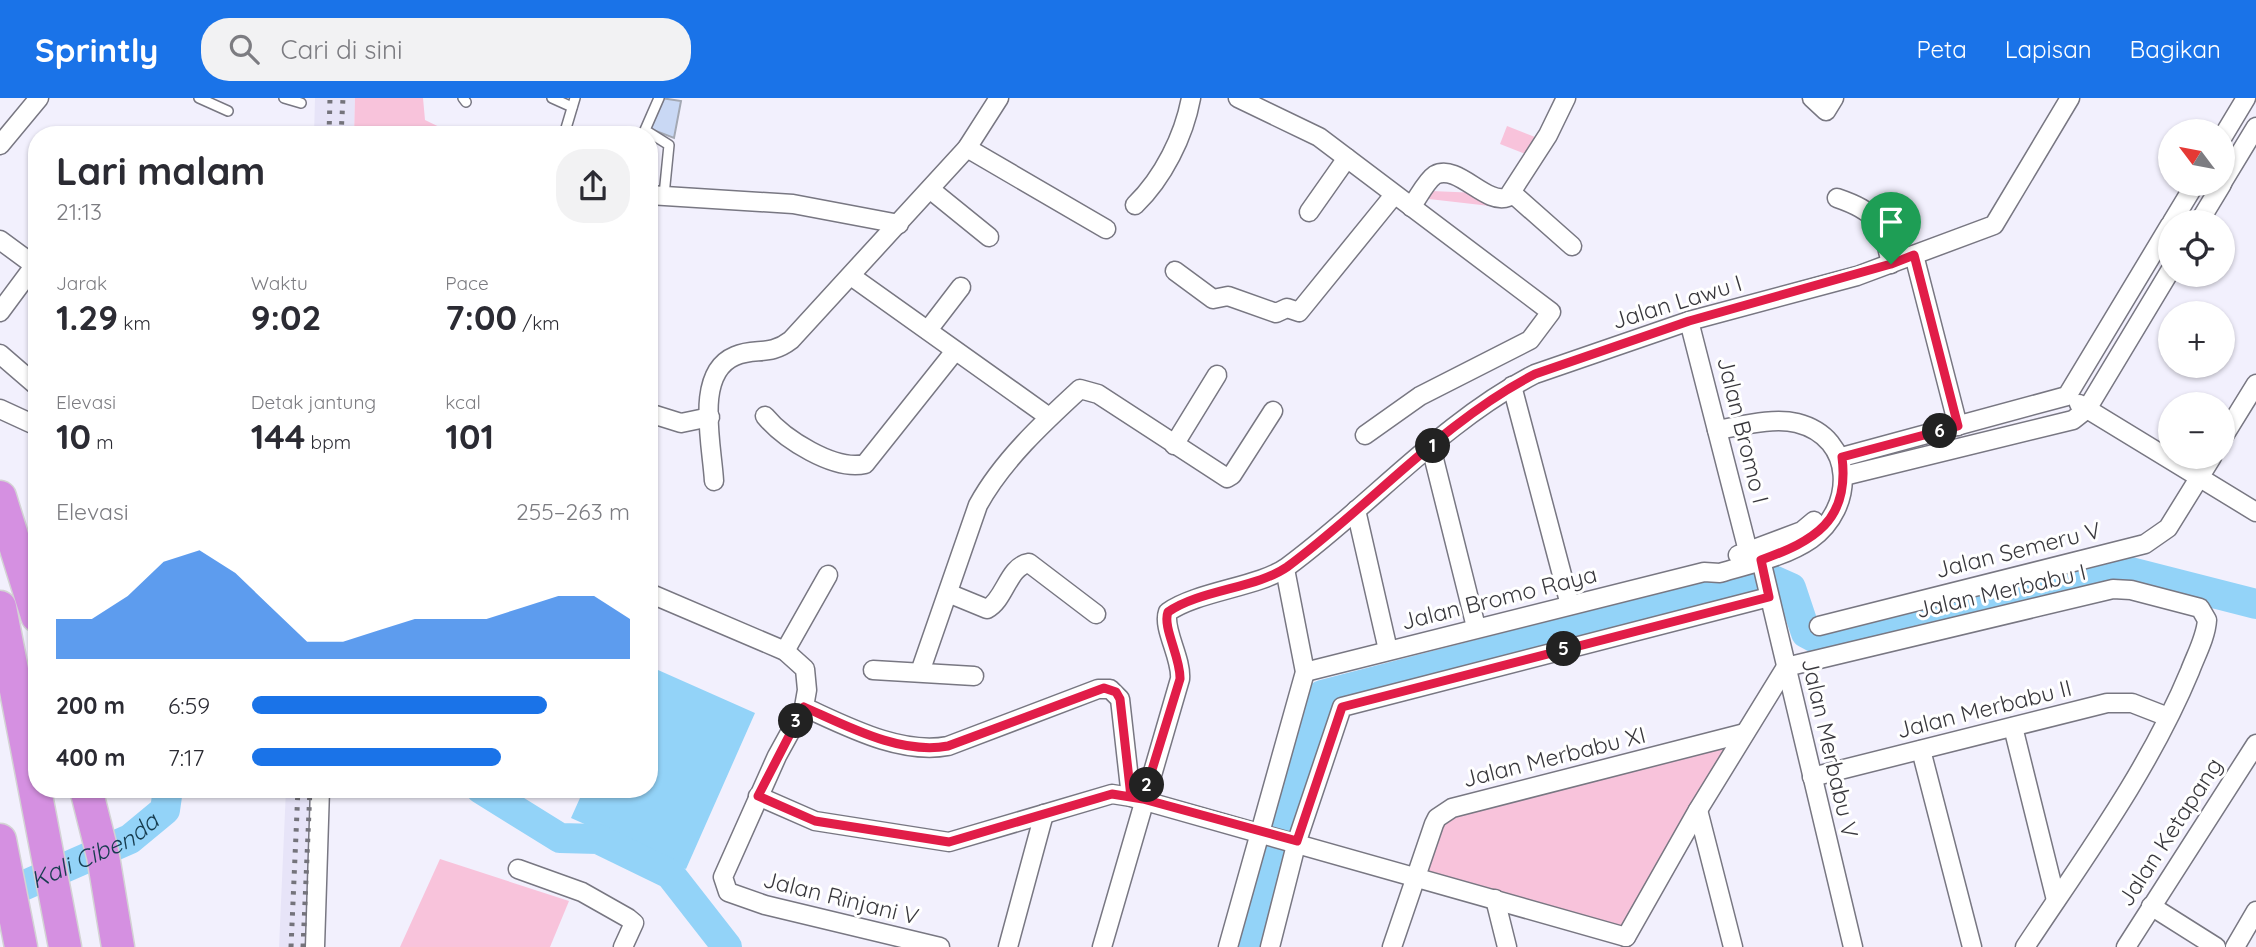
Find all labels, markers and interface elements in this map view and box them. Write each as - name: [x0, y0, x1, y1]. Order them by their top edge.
- search box: [201, 18, 691, 81]
- text: Sprintly: [35, 29, 159, 70]
- icon: search: [225, 30, 263, 68]
- text: Cari di sini: [281, 33, 403, 66]
- text: Peta: [1916, 34, 1967, 64]
- text: Lapisan: [2005, 34, 2092, 64]
- text: Bagikan: [2130, 34, 2221, 64]
- north arrow: [2158, 119, 2235, 196]
- map controls: [2158, 119, 2235, 469]
- text: Lari malam: [56, 147, 265, 195]
- button: share: [556, 149, 630, 223]
- pin: [1861, 192, 1921, 264]
- text: 21:13: [56, 197, 102, 226]
- icon: arrive: [1872, 203, 1910, 241]
- button: locate: [2158, 210, 2235, 287]
- street label: Jalan Lawu I: [1608, 268, 1745, 335]
- text: Jarak: [56, 271, 107, 295]
- text: Waktu: [251, 271, 308, 295]
- text: Pace: [445, 271, 489, 295]
- text: 1.29: [56, 295, 118, 339]
- text: 9:02: [251, 295, 322, 339]
- text: 7:00: [445, 295, 517, 339]
- button: +: [2158, 301, 2235, 378]
- text: km: [118, 311, 151, 335]
- text: /km: [517, 311, 560, 335]
- street label: Jalan Bromo I: [1711, 354, 1776, 506]
- text: Elevasi: [56, 390, 116, 414]
- text: Detak jantung: [251, 390, 376, 414]
- text: kcal: [445, 390, 481, 414]
- button: −: [2158, 392, 2235, 469]
- text: 10: [56, 414, 91, 458]
- text: 144: [251, 414, 305, 458]
- text: 101: [445, 414, 494, 458]
- pin: 6: [1923, 414, 1958, 448]
- text: 6: [1934, 418, 1945, 442]
- pin: 1: [1416, 428, 1450, 464]
- text: m: [91, 430, 114, 454]
- text: bpm: [305, 430, 351, 454]
- text: 1: [1429, 433, 1436, 457]
- text: Elevasi: [56, 497, 129, 526]
- text: 255–263 m: [516, 497, 630, 526]
- street label: Jalan Semeru V: [1932, 515, 2104, 584]
- street label: Jalan Merbabu I: [1913, 557, 2089, 624]
- street label: Jalan Bromo Raya: [1398, 559, 1600, 636]
- pin: 5: [1546, 632, 1582, 666]
- text: 5: [1558, 636, 1569, 660]
- street label: Jalan Merbabu V: [1796, 655, 1865, 840]
- street label: Jalan Merbabu II: [1893, 673, 2074, 744]
- text: 200 m: [56, 691, 125, 720]
- text: 6:59: [168, 691, 210, 720]
- pin: 3: [778, 704, 814, 738]
- text: 3: [790, 708, 801, 732]
- street label: Jalan Merbabu XI: [1459, 720, 1648, 793]
- text: 400 m: [56, 743, 125, 772]
- text: 7:17: [168, 743, 204, 772]
- street label: Jalan Ketapang: [2111, 752, 2228, 911]
- pin: 2: [1130, 768, 1164, 802]
- text: 2: [1141, 772, 1152, 796]
- water label: Kali Cibenda: [26, 805, 165, 895]
- street label: Jalan Rinjani V: [760, 864, 922, 931]

